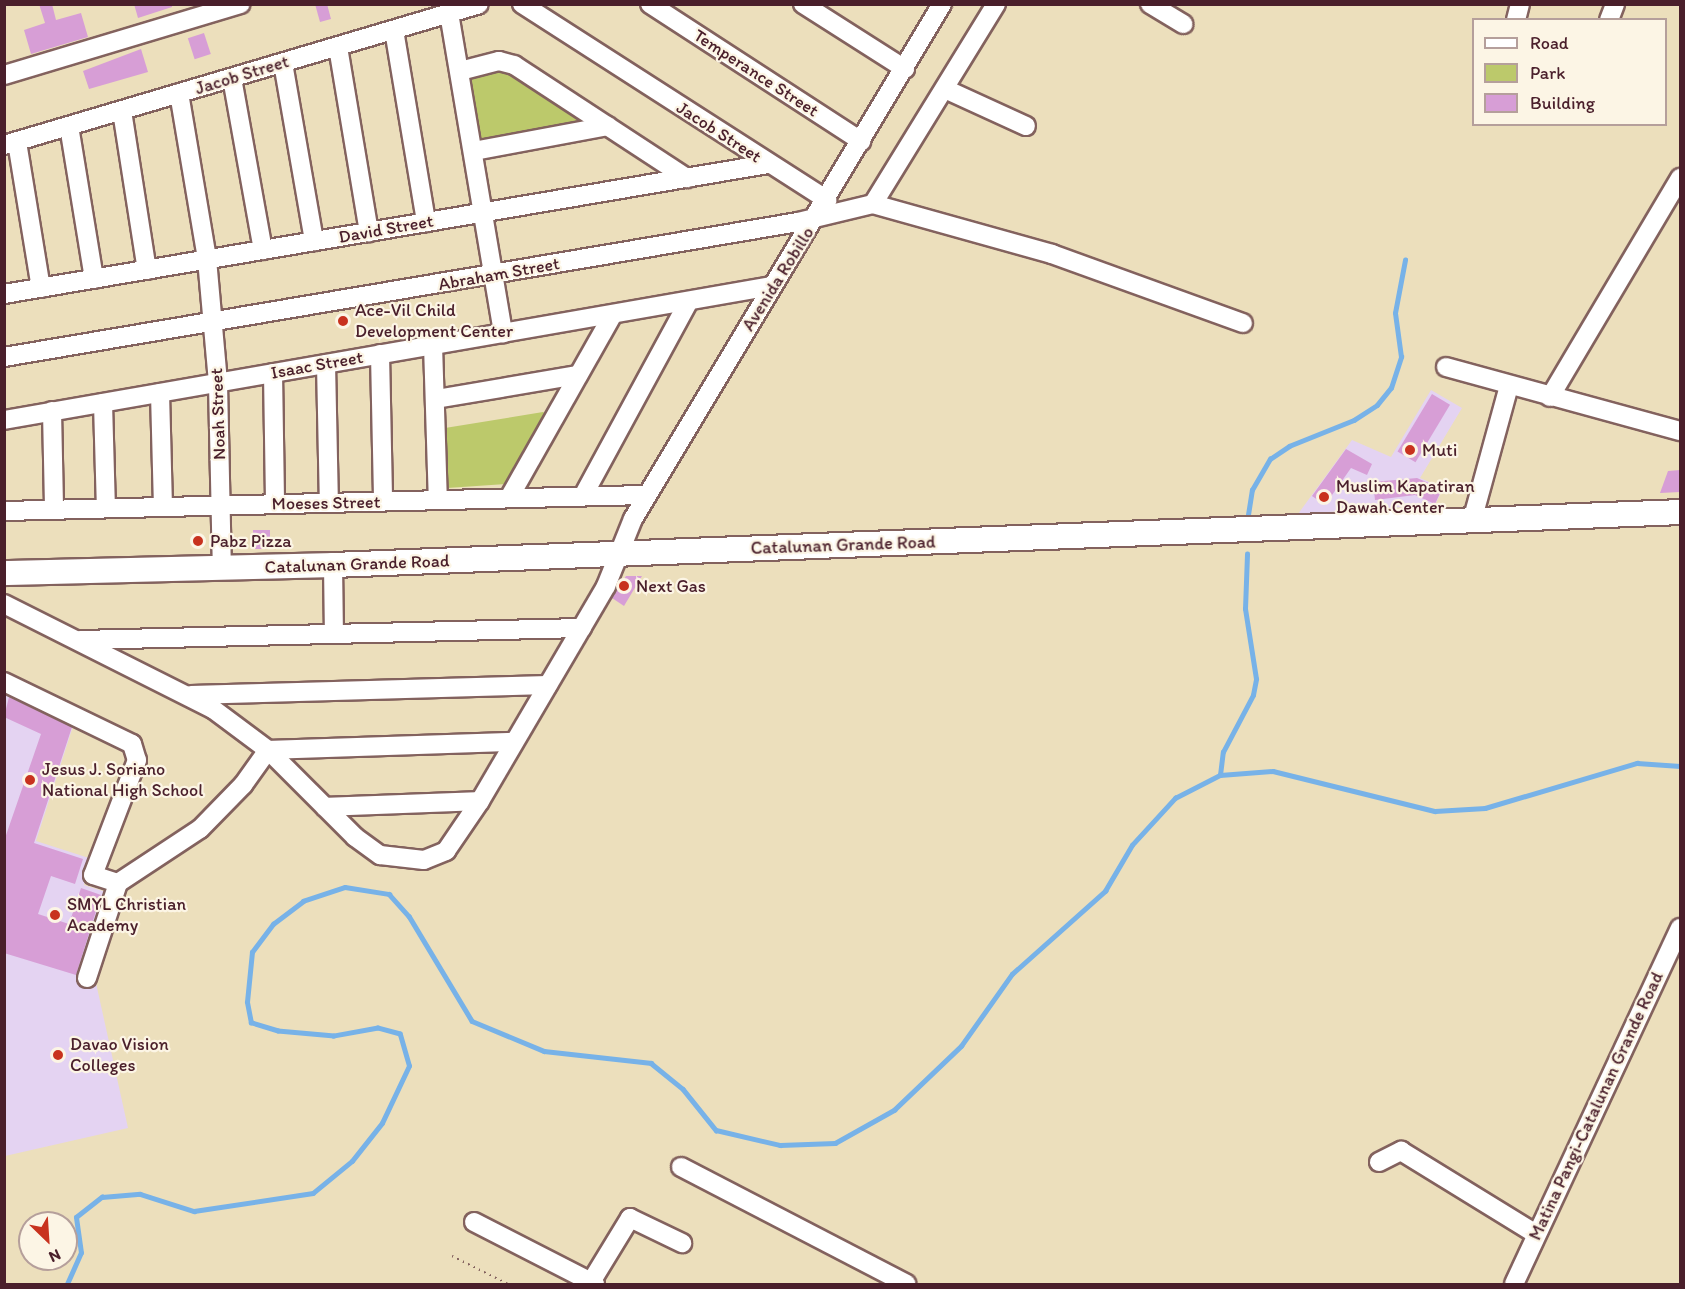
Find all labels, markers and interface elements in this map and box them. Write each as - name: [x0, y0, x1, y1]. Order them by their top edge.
- legend: [1472, 18, 1667, 126]
- street label: Temperance Street: [690, 25, 822, 121]
- text: Road: [1530, 32, 1569, 54]
- street label: Jacob Street: [193, 51, 291, 99]
- text: Park: [1530, 62, 1565, 84]
- text: Building: [1530, 92, 1595, 114]
- street label: Jacob Street: [673, 97, 765, 167]
- street label: David Street: [337, 210, 435, 248]
- street label: Avenida Robillo: [737, 223, 819, 335]
- street label: Abraham Street: [437, 253, 561, 295]
- place label: Ace-Vil Child Development Center: [355, 300, 513, 342]
- marker: Ace-Vil Child Development Center: [336, 314, 350, 328]
- street label: Isaac Street: [269, 346, 365, 384]
- street label: Noah Street: [206, 368, 230, 460]
- place label: Muti: [1422, 439, 1457, 461]
- marker: Muti: [1403, 443, 1417, 457]
- place label: Muslim Kapatiran Dawah Center: [1336, 476, 1474, 518]
- marker: Muslim Kapatiran Dawah Center: [1317, 490, 1331, 504]
- street label: Moeses Street: [272, 491, 380, 515]
- place label: Pabz Pizza: [210, 530, 291, 552]
- street label: Catalunan Grande Road: [750, 531, 936, 559]
- marker: Pabz Pizza: [191, 534, 205, 548]
- street label: Catalunan Grande Road: [264, 550, 450, 578]
- place label: Next Gas: [636, 575, 706, 597]
- marker: Next Gas: [617, 579, 631, 593]
- place label: Jesus J. Soriano National High School: [42, 759, 203, 802]
- marker: Jesus J. Soriano National High School: [23, 773, 37, 787]
- place label: SMYL Christian Academy: [67, 894, 186, 936]
- marker: SMYL Christian Academy: [48, 908, 62, 922]
- street label: Matina Pangi-Catalunan Grande Road: [1524, 969, 1668, 1243]
- place label: Davao Vision Colleges: [70, 1034, 168, 1076]
- marker: Davao Vision Colleges: [51, 1048, 65, 1062]
- north arrow: [18, 1211, 78, 1271]
- text: N: [46, 1245, 64, 1267]

